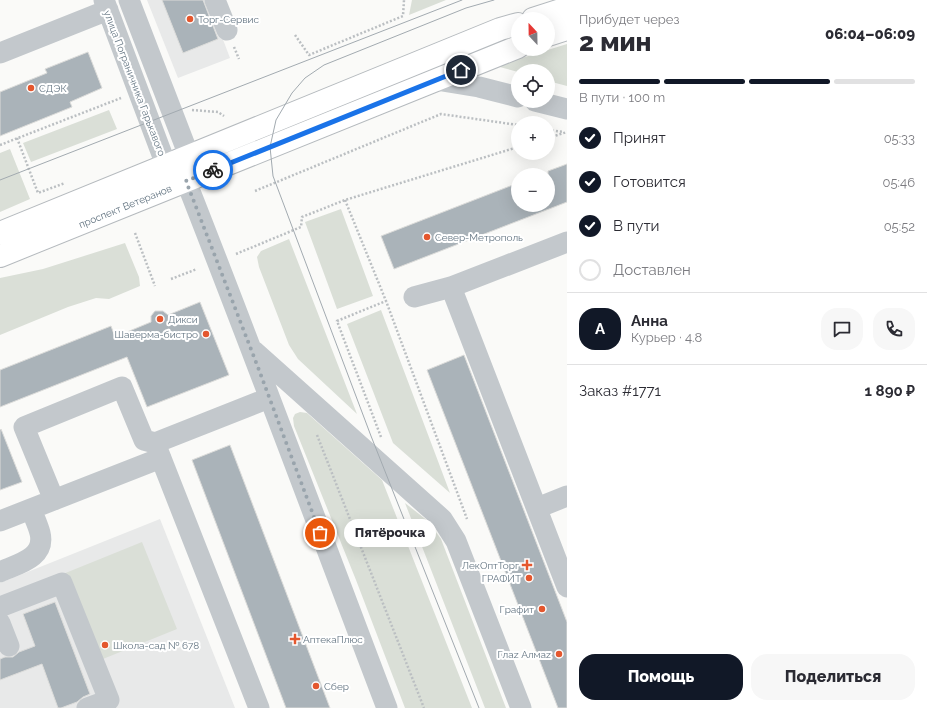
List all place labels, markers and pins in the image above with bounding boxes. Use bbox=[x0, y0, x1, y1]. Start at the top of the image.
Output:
marker: Торг-Сервис bbox=[185, 14, 195, 24]
place label: Торг-Сервис bbox=[198, 14, 260, 25]
pin bbox=[444, 53, 478, 87]
marker: СДЭК bbox=[26, 83, 36, 93]
place label: СДЭК bbox=[39, 83, 67, 94]
marker: Север-Метрополь bbox=[422, 232, 432, 242]
place label: Север-Метрополь bbox=[435, 232, 523, 243]
marker: Дикси bbox=[155, 314, 165, 324]
place label: Дикси bbox=[168, 314, 198, 325]
place label: Шаверма-бистро bbox=[115, 329, 198, 340]
marker: Шаверма-бистро bbox=[201, 329, 211, 339]
pin bbox=[303, 516, 337, 550]
callout: Пятёрочка bbox=[344, 519, 436, 547]
place label: ЛекОптТорг bbox=[462, 560, 519, 571]
marker: ЛекОптТорг bbox=[522, 560, 532, 570]
place label: ГРАФИТ bbox=[482, 573, 521, 584]
marker: ГРАФИТ bbox=[524, 573, 534, 583]
place label: Графит bbox=[500, 604, 534, 615]
marker: Графит bbox=[537, 604, 547, 614]
marker: АптекаПлюс bbox=[290, 634, 300, 644]
place label: АптекаПлюс bbox=[303, 634, 363, 645]
marker: Школа-сад № 678 bbox=[100, 640, 110, 650]
place label: Школа-сад № 678 bbox=[113, 640, 199, 651]
place label: Глаz Алмаz bbox=[497, 649, 551, 660]
marker: Глаz Алмаz bbox=[554, 649, 564, 659]
marker: Сбер bbox=[311, 681, 321, 691]
place label: Сбер bbox=[324, 681, 349, 692]

